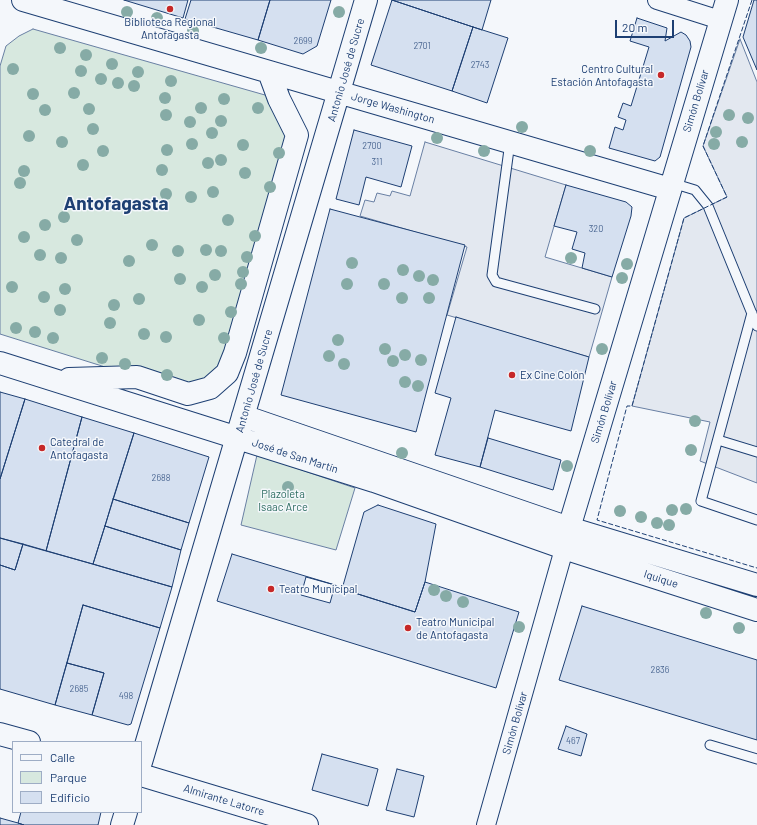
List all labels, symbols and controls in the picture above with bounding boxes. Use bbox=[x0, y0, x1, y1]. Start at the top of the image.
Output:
marker: Biblioteca Regional Antofagasta bbox=[165, 4, 175, 14]
scale bar bbox=[617, 12, 676, 38]
place label: Biblioteca Regional Antofagasta bbox=[124, 15, 216, 41]
street label: Antonio José de Sucre bbox=[325, 17, 367, 123]
text: 20 m bbox=[622, 20, 648, 34]
house number: 2699 bbox=[294, 36, 312, 46]
house number: 2701 bbox=[413, 41, 431, 51]
house number: 2743 bbox=[471, 60, 489, 70]
place label: Centro Cultural Estación Antofagasta bbox=[551, 62, 653, 88]
street label: Simón Bolívar bbox=[680, 68, 712, 134]
marker: Centro Cultural Estación Antofagasta bbox=[656, 70, 666, 80]
street label: Jorge Washington bbox=[350, 90, 436, 126]
house number: 2700 bbox=[362, 141, 382, 151]
house number: 311 bbox=[372, 157, 382, 167]
district label: Antofagasta bbox=[63, 193, 169, 215]
house number: 320 bbox=[589, 224, 603, 234]
street label: Antonio José de Sucre bbox=[233, 328, 275, 434]
place label: Ex Cine Colón bbox=[520, 368, 585, 382]
marker: Ex Cine Colón bbox=[507, 370, 517, 380]
street label: Simón Bolívar bbox=[588, 379, 620, 445]
place label: Catedral de Antofagasta bbox=[50, 435, 108, 461]
street label: José de San Martín bbox=[250, 436, 340, 476]
marker: Catedral de Antofagasta bbox=[37, 443, 47, 453]
house number: 2688 bbox=[152, 473, 170, 483]
park label: Plazoleta Isaac Arce bbox=[258, 487, 308, 513]
street label: Iquique bbox=[642, 567, 680, 591]
place label: Teatro Municipal bbox=[279, 582, 357, 596]
marker: Teatro Municipal bbox=[266, 584, 276, 594]
place label: Teatro Municipal de Antofagasta bbox=[416, 615, 494, 641]
marker: Teatro Municipal de Antofagasta bbox=[403, 623, 413, 633]
house number: 2836 bbox=[651, 665, 669, 675]
house number: 2685 bbox=[70, 684, 88, 694]
street label: Simón Bolívar bbox=[500, 690, 530, 756]
house number: 498 bbox=[119, 691, 133, 701]
house number: 467 bbox=[566, 736, 580, 746]
legend bbox=[12, 741, 142, 813]
text: Calle bbox=[50, 750, 75, 764]
text: Parque bbox=[50, 770, 87, 784]
street label: Almirante Latorre bbox=[182, 781, 266, 819]
text: Edificio bbox=[50, 790, 90, 804]

